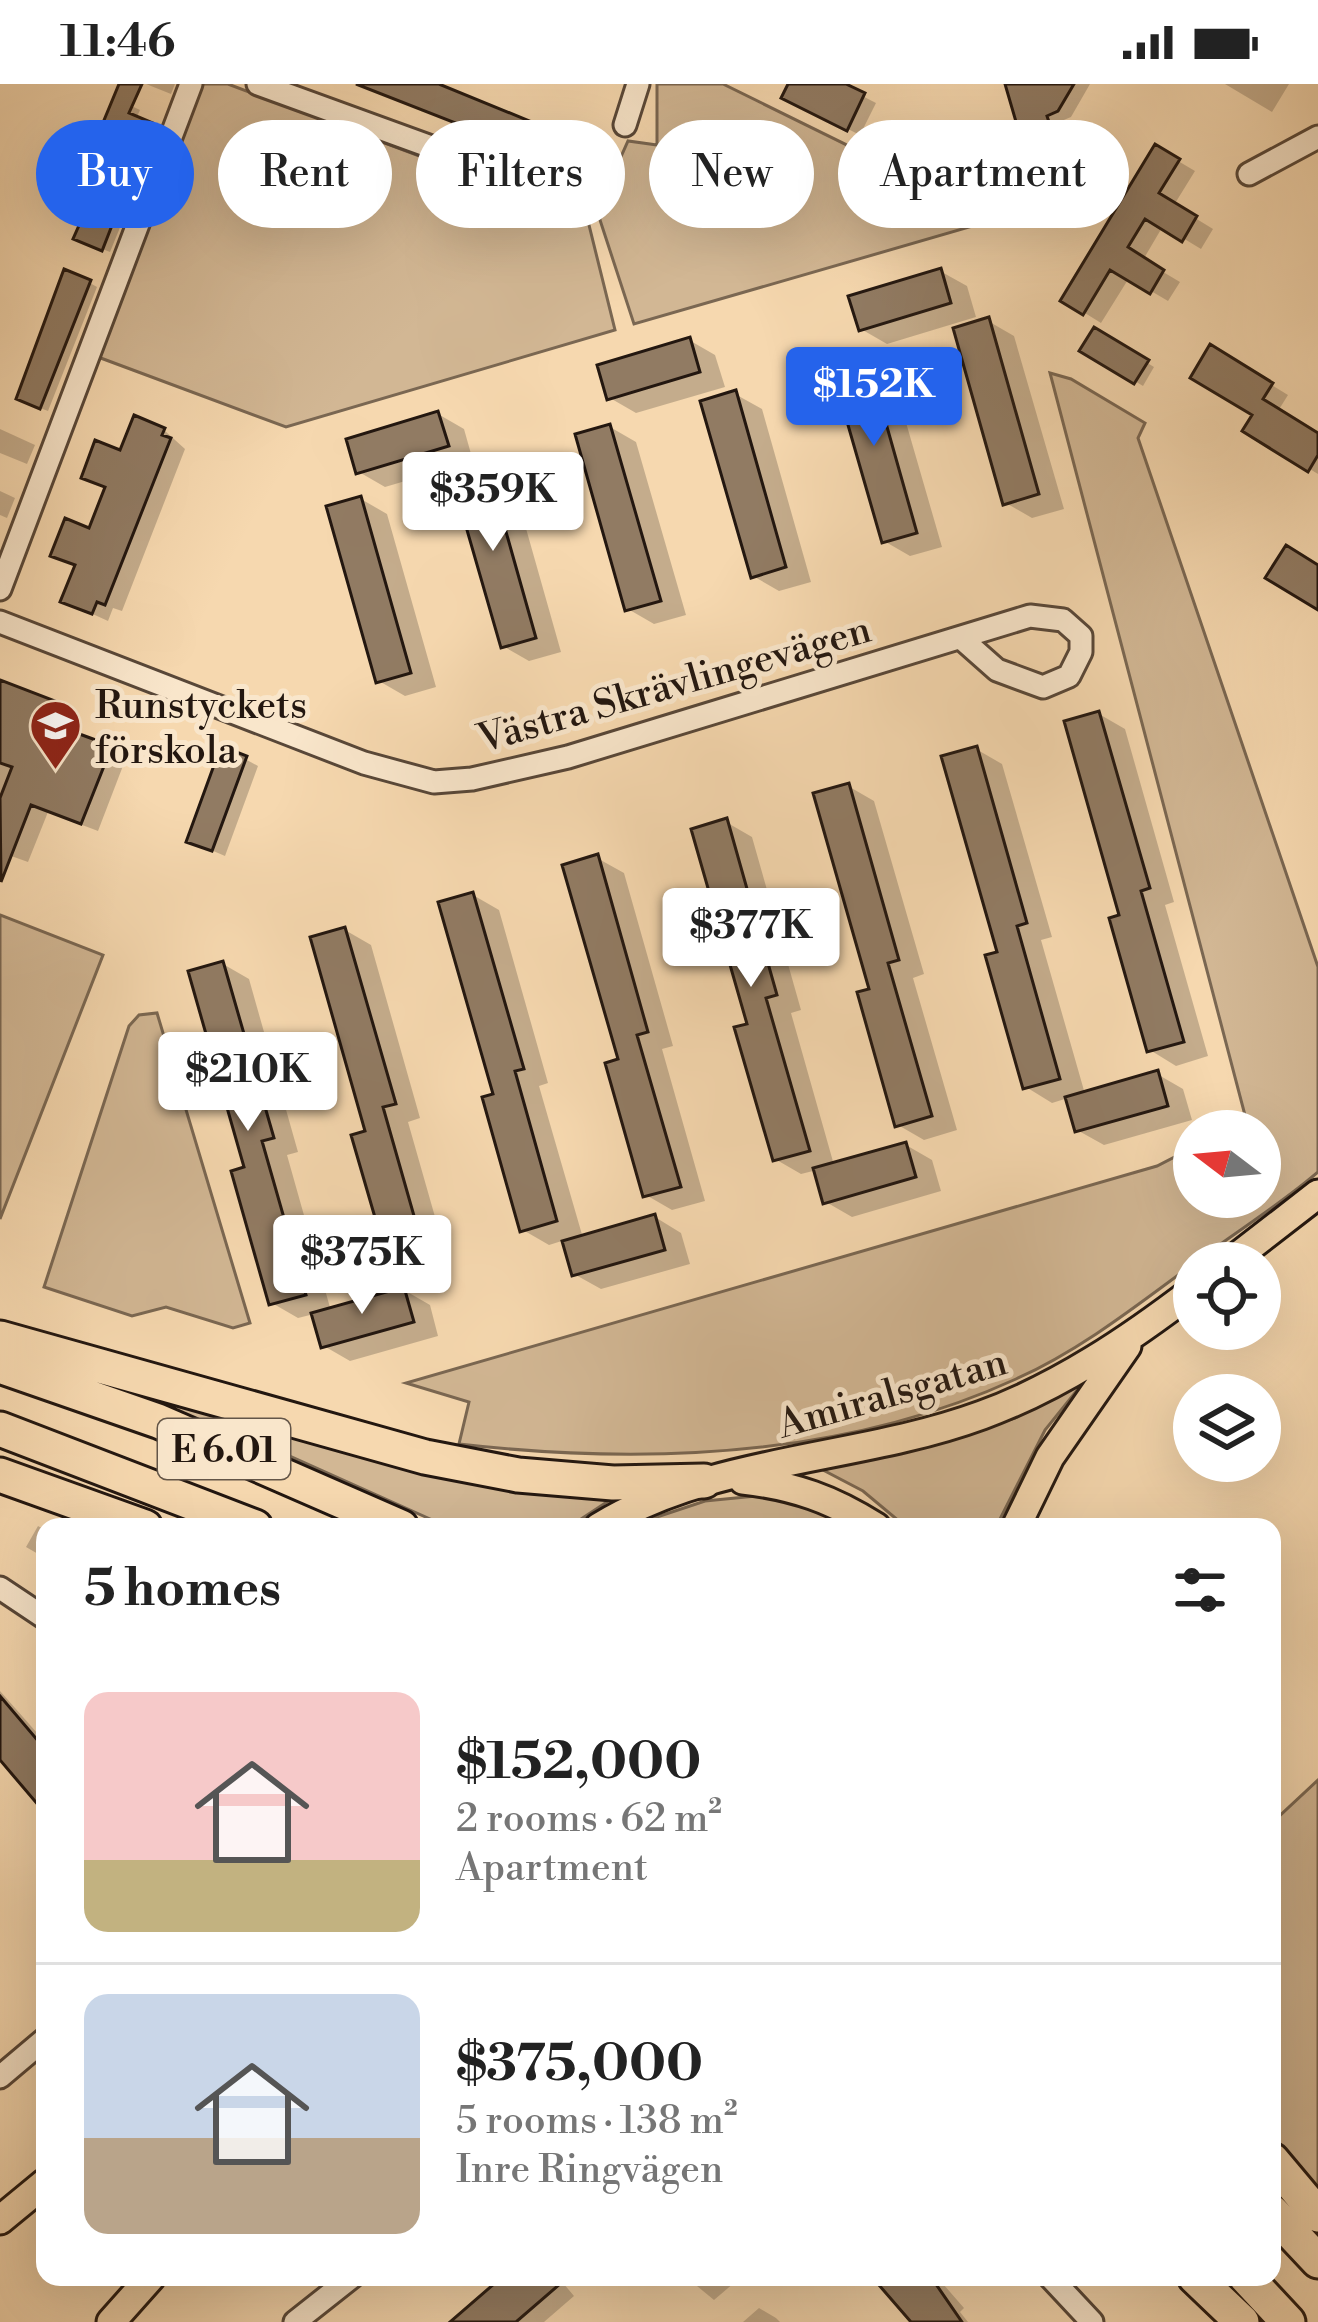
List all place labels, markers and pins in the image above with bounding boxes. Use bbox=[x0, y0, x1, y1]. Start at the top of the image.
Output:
pin: $152K bbox=[790, 347, 958, 449]
pin: $359K bbox=[409, 452, 577, 554]
place label: Runstyckets förskola bbox=[95, 682, 307, 776]
school or university icon: Runstyckets förskola bbox=[28, 698, 84, 772]
pin: $377K bbox=[667, 888, 835, 990]
pin: $210K bbox=[164, 1032, 332, 1134]
pin: $375K bbox=[278, 1215, 446, 1317]

